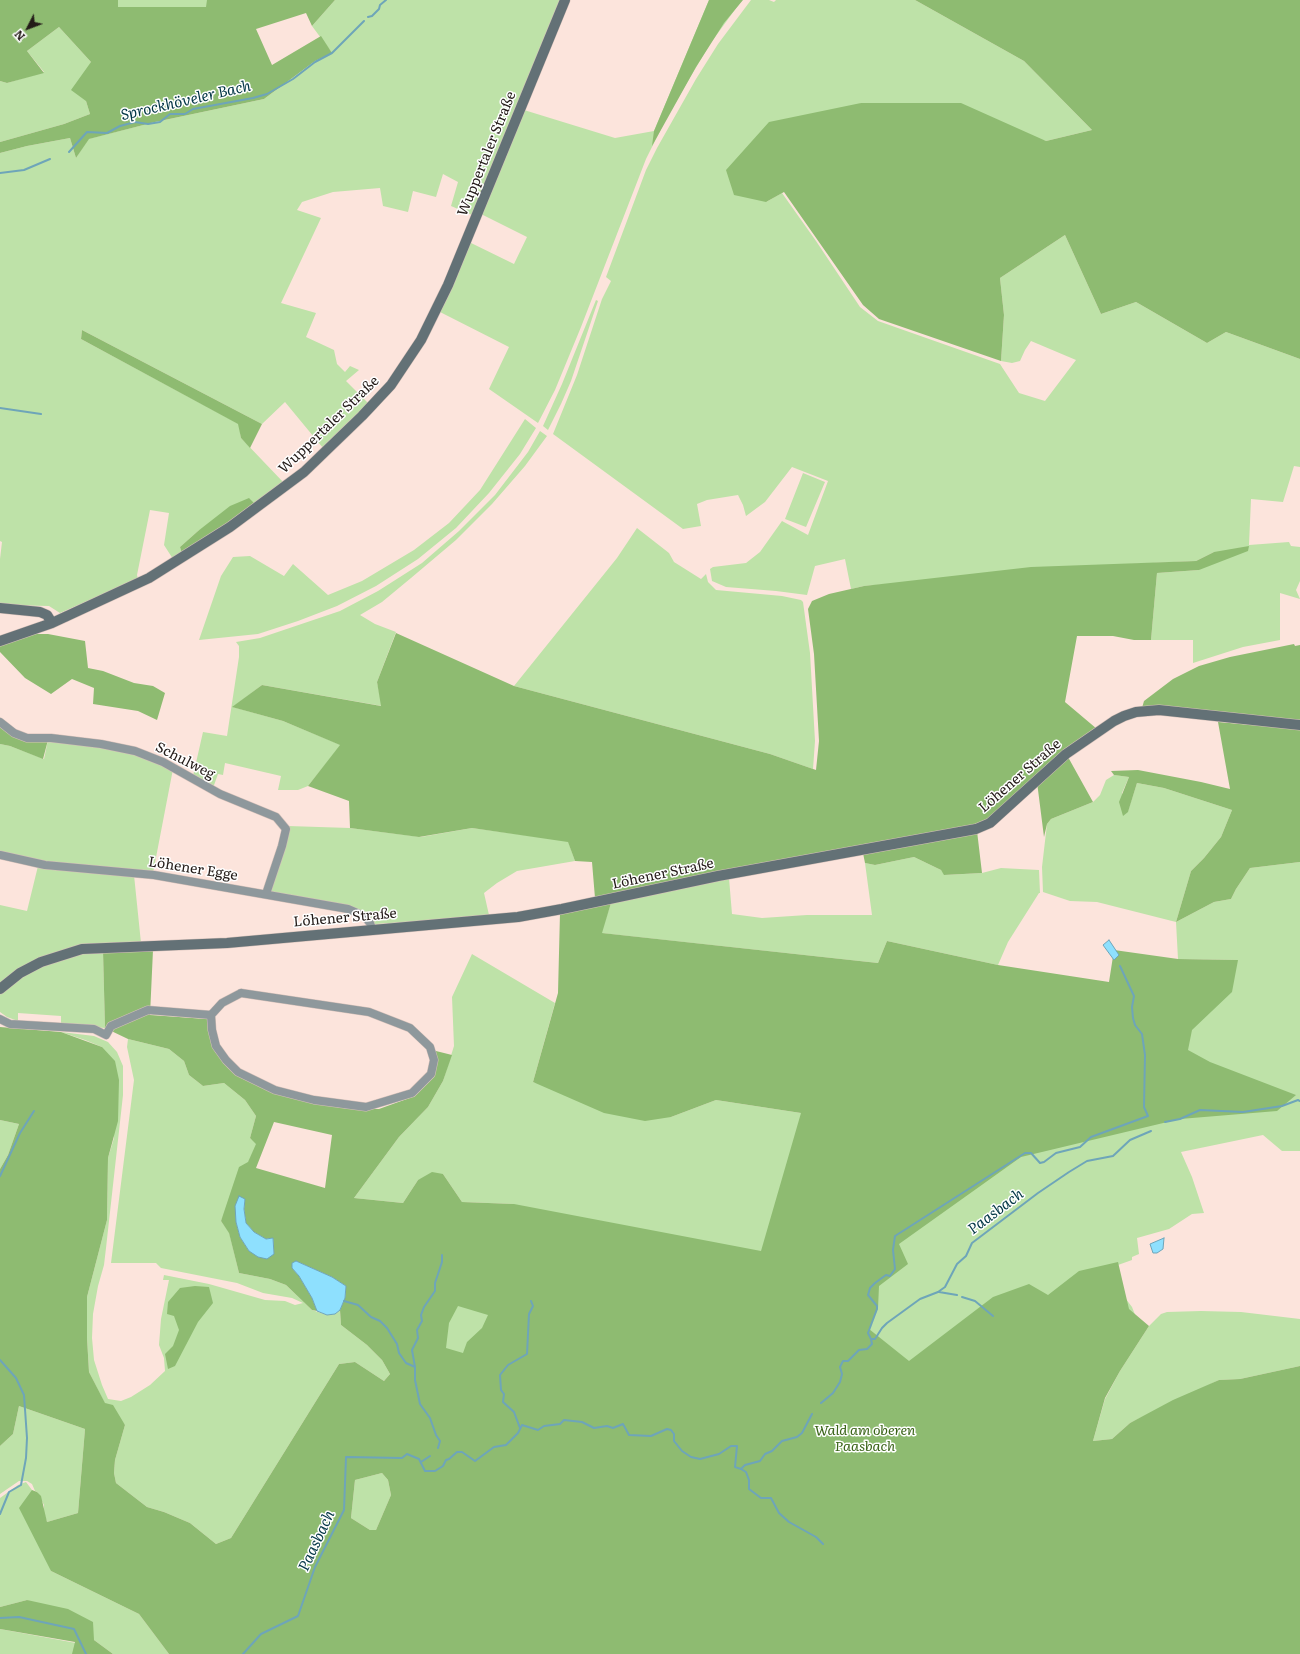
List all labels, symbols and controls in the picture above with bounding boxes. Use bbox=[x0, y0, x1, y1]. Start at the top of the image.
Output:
north arrow bbox=[8, 8, 48, 48]
text: N bbox=[10, 27, 28, 45]
water label: Sprockhöveler Bach bbox=[119, 77, 253, 125]
street label: Wuppertaler Straße bbox=[454, 89, 520, 219]
street label: Wuppertaler Straße bbox=[275, 373, 383, 477]
street label: Löhener Straße bbox=[975, 736, 1065, 816]
street label: Schulweg bbox=[152, 739, 218, 783]
street label: Löhener Egge bbox=[147, 854, 239, 884]
street label: Löhener Straße bbox=[611, 855, 715, 893]
street label: Löhener Straße bbox=[293, 905, 397, 931]
water label: Paasbach bbox=[965, 1185, 1027, 1239]
park label: Wald am oberen Paasbach bbox=[815, 1423, 915, 1456]
water label: Paasbach bbox=[295, 1508, 339, 1574]

